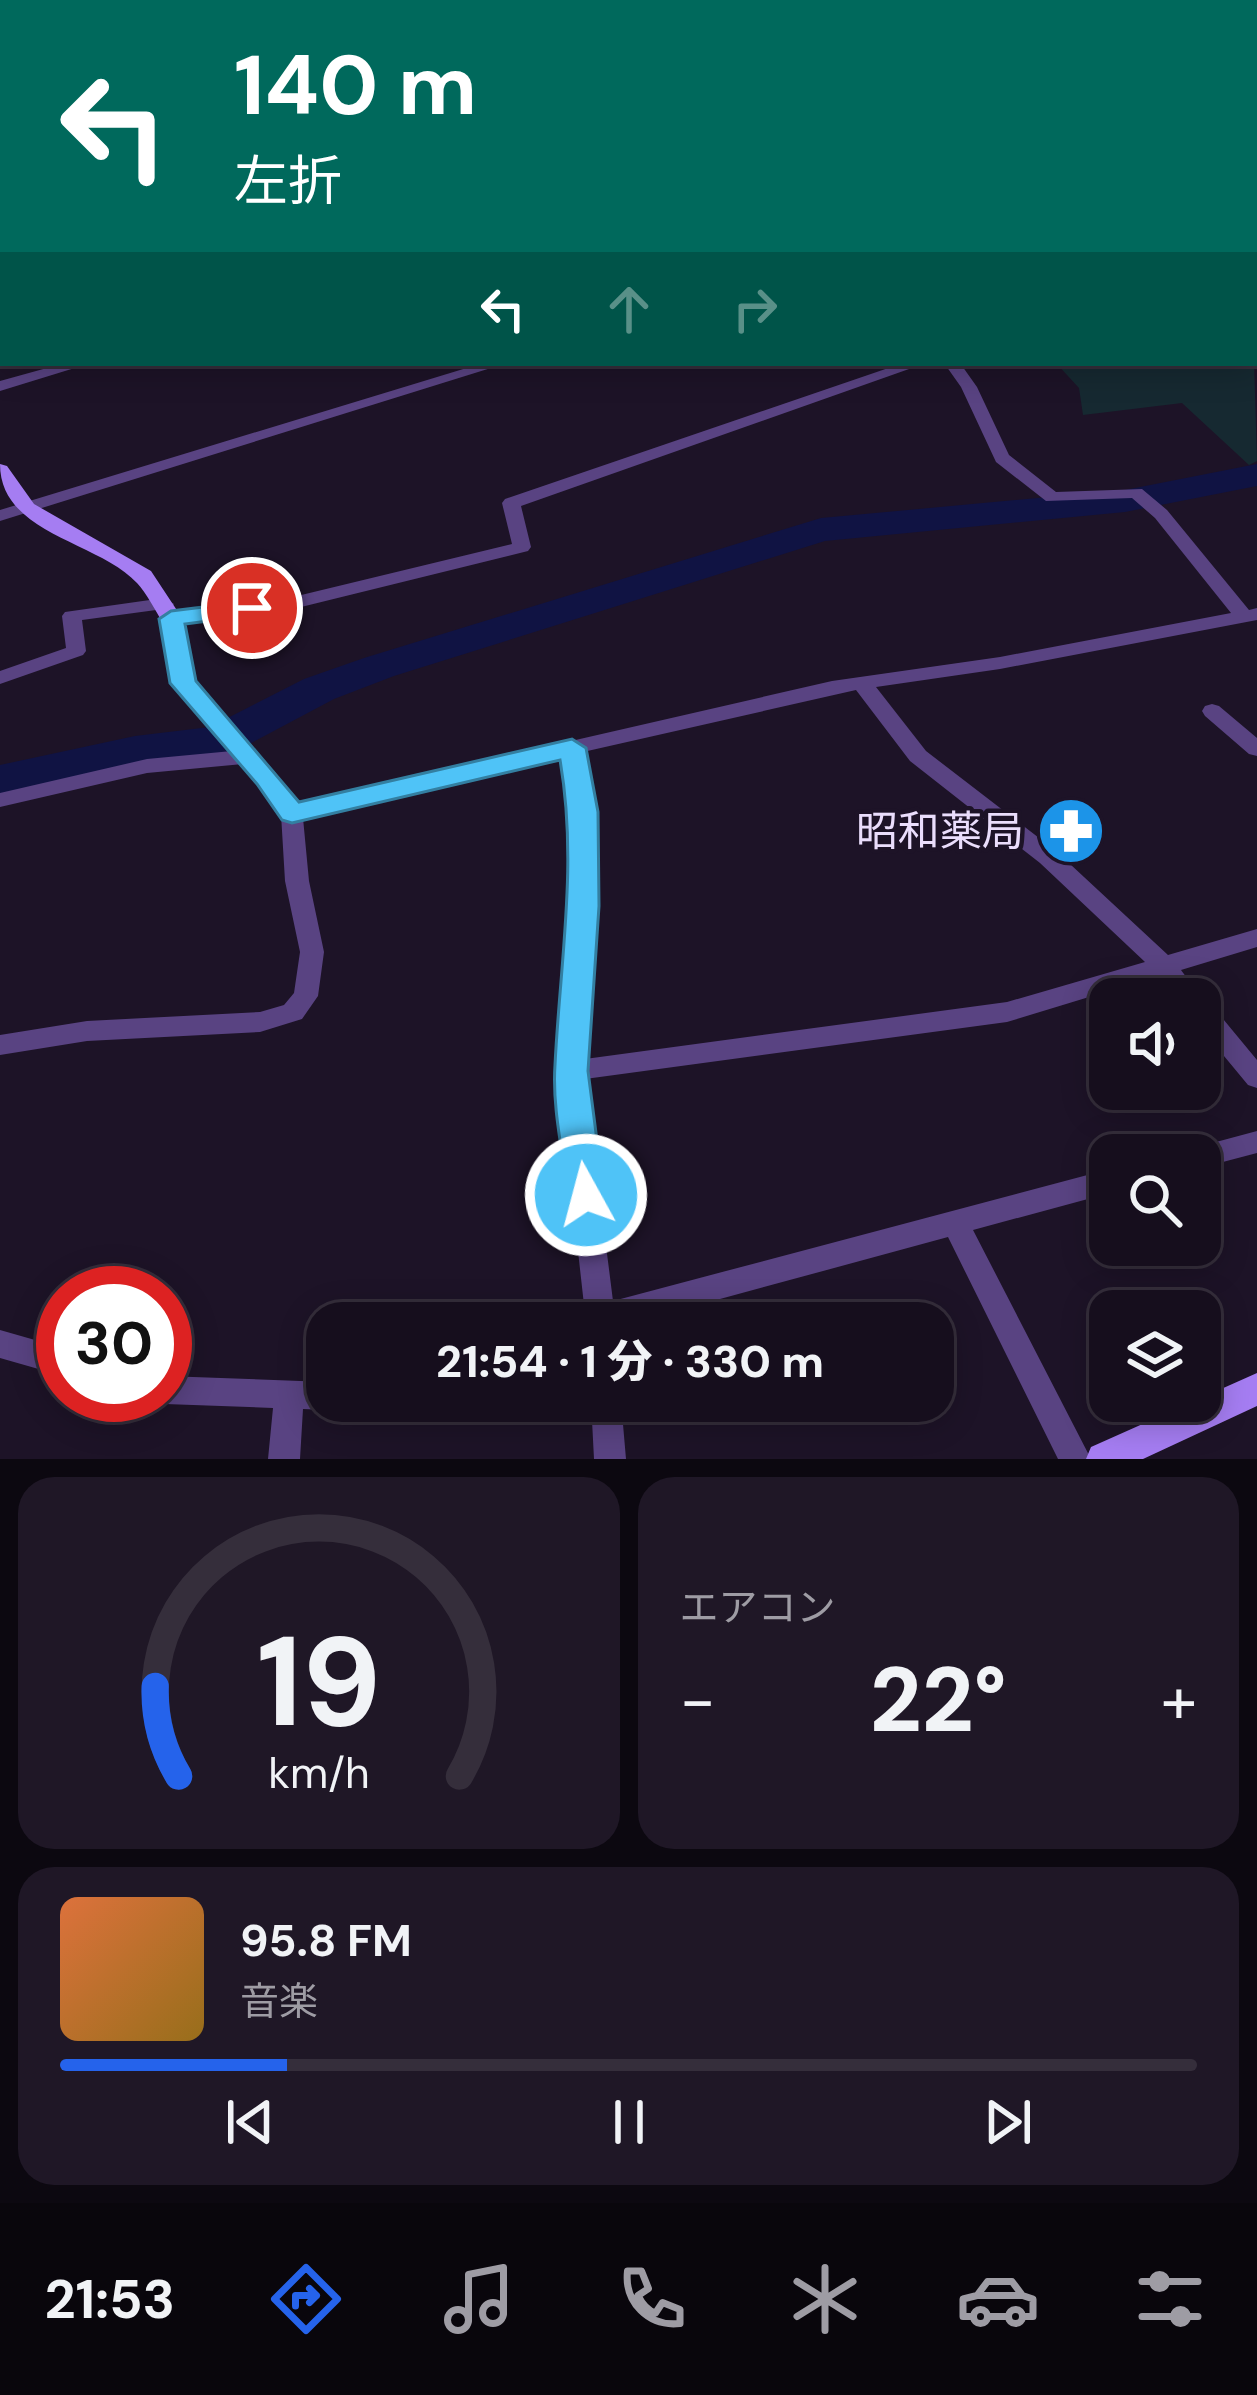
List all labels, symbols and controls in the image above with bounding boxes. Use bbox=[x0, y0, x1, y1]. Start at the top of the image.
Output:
text: 140 m bbox=[234, 31, 477, 140]
icon: left bbox=[36, 48, 192, 204]
text: 左折 bbox=[234, 146, 342, 217]
icon: left bbox=[470, 276, 536, 342]
icon: ahead bbox=[596, 276, 662, 342]
icon: right bbox=[722, 276, 788, 342]
pin bbox=[201, 557, 303, 659]
icon: arrive bbox=[219, 575, 285, 641]
pharmacy icon: 昭和薬局 bbox=[1036, 796, 1106, 866]
place label: 昭和薬局 bbox=[856, 804, 1024, 859]
map controls bbox=[1089, 978, 1221, 1422]
button: sound bbox=[1089, 978, 1221, 1110]
position arrow bbox=[523, 1132, 649, 1258]
button: search bbox=[1089, 1134, 1221, 1266]
speed limit sign: 30 bbox=[36, 1266, 192, 1422]
button: layers bbox=[1089, 1290, 1221, 1422]
text: 21:54 · 1 分 · 330 m bbox=[436, 1332, 824, 1391]
text: エアコン bbox=[680, 1582, 836, 1633]
text: 19 bbox=[256, 1601, 381, 1764]
text: 22° bbox=[870, 1642, 1007, 1759]
text: − bbox=[680, 1658, 716, 1743]
text: + bbox=[1161, 1658, 1197, 1743]
text: km/h bbox=[268, 1745, 369, 1801]
text: 95.8 FM bbox=[240, 1911, 412, 1970]
text: 音楽 bbox=[240, 1976, 318, 2027]
icon: previous bbox=[217, 2089, 283, 2155]
icon: pause bbox=[596, 2089, 662, 2155]
icon: next bbox=[975, 2089, 1041, 2155]
icon: directions bbox=[264, 2257, 348, 2341]
icon: music bbox=[437, 2257, 521, 2341]
icon: phone bbox=[610, 2257, 694, 2341]
icon: climate bbox=[783, 2257, 867, 2341]
icon: car bbox=[956, 2257, 1040, 2341]
icon: filters bbox=[1128, 2257, 1212, 2341]
text: 21:53 bbox=[44, 2264, 175, 2335]

